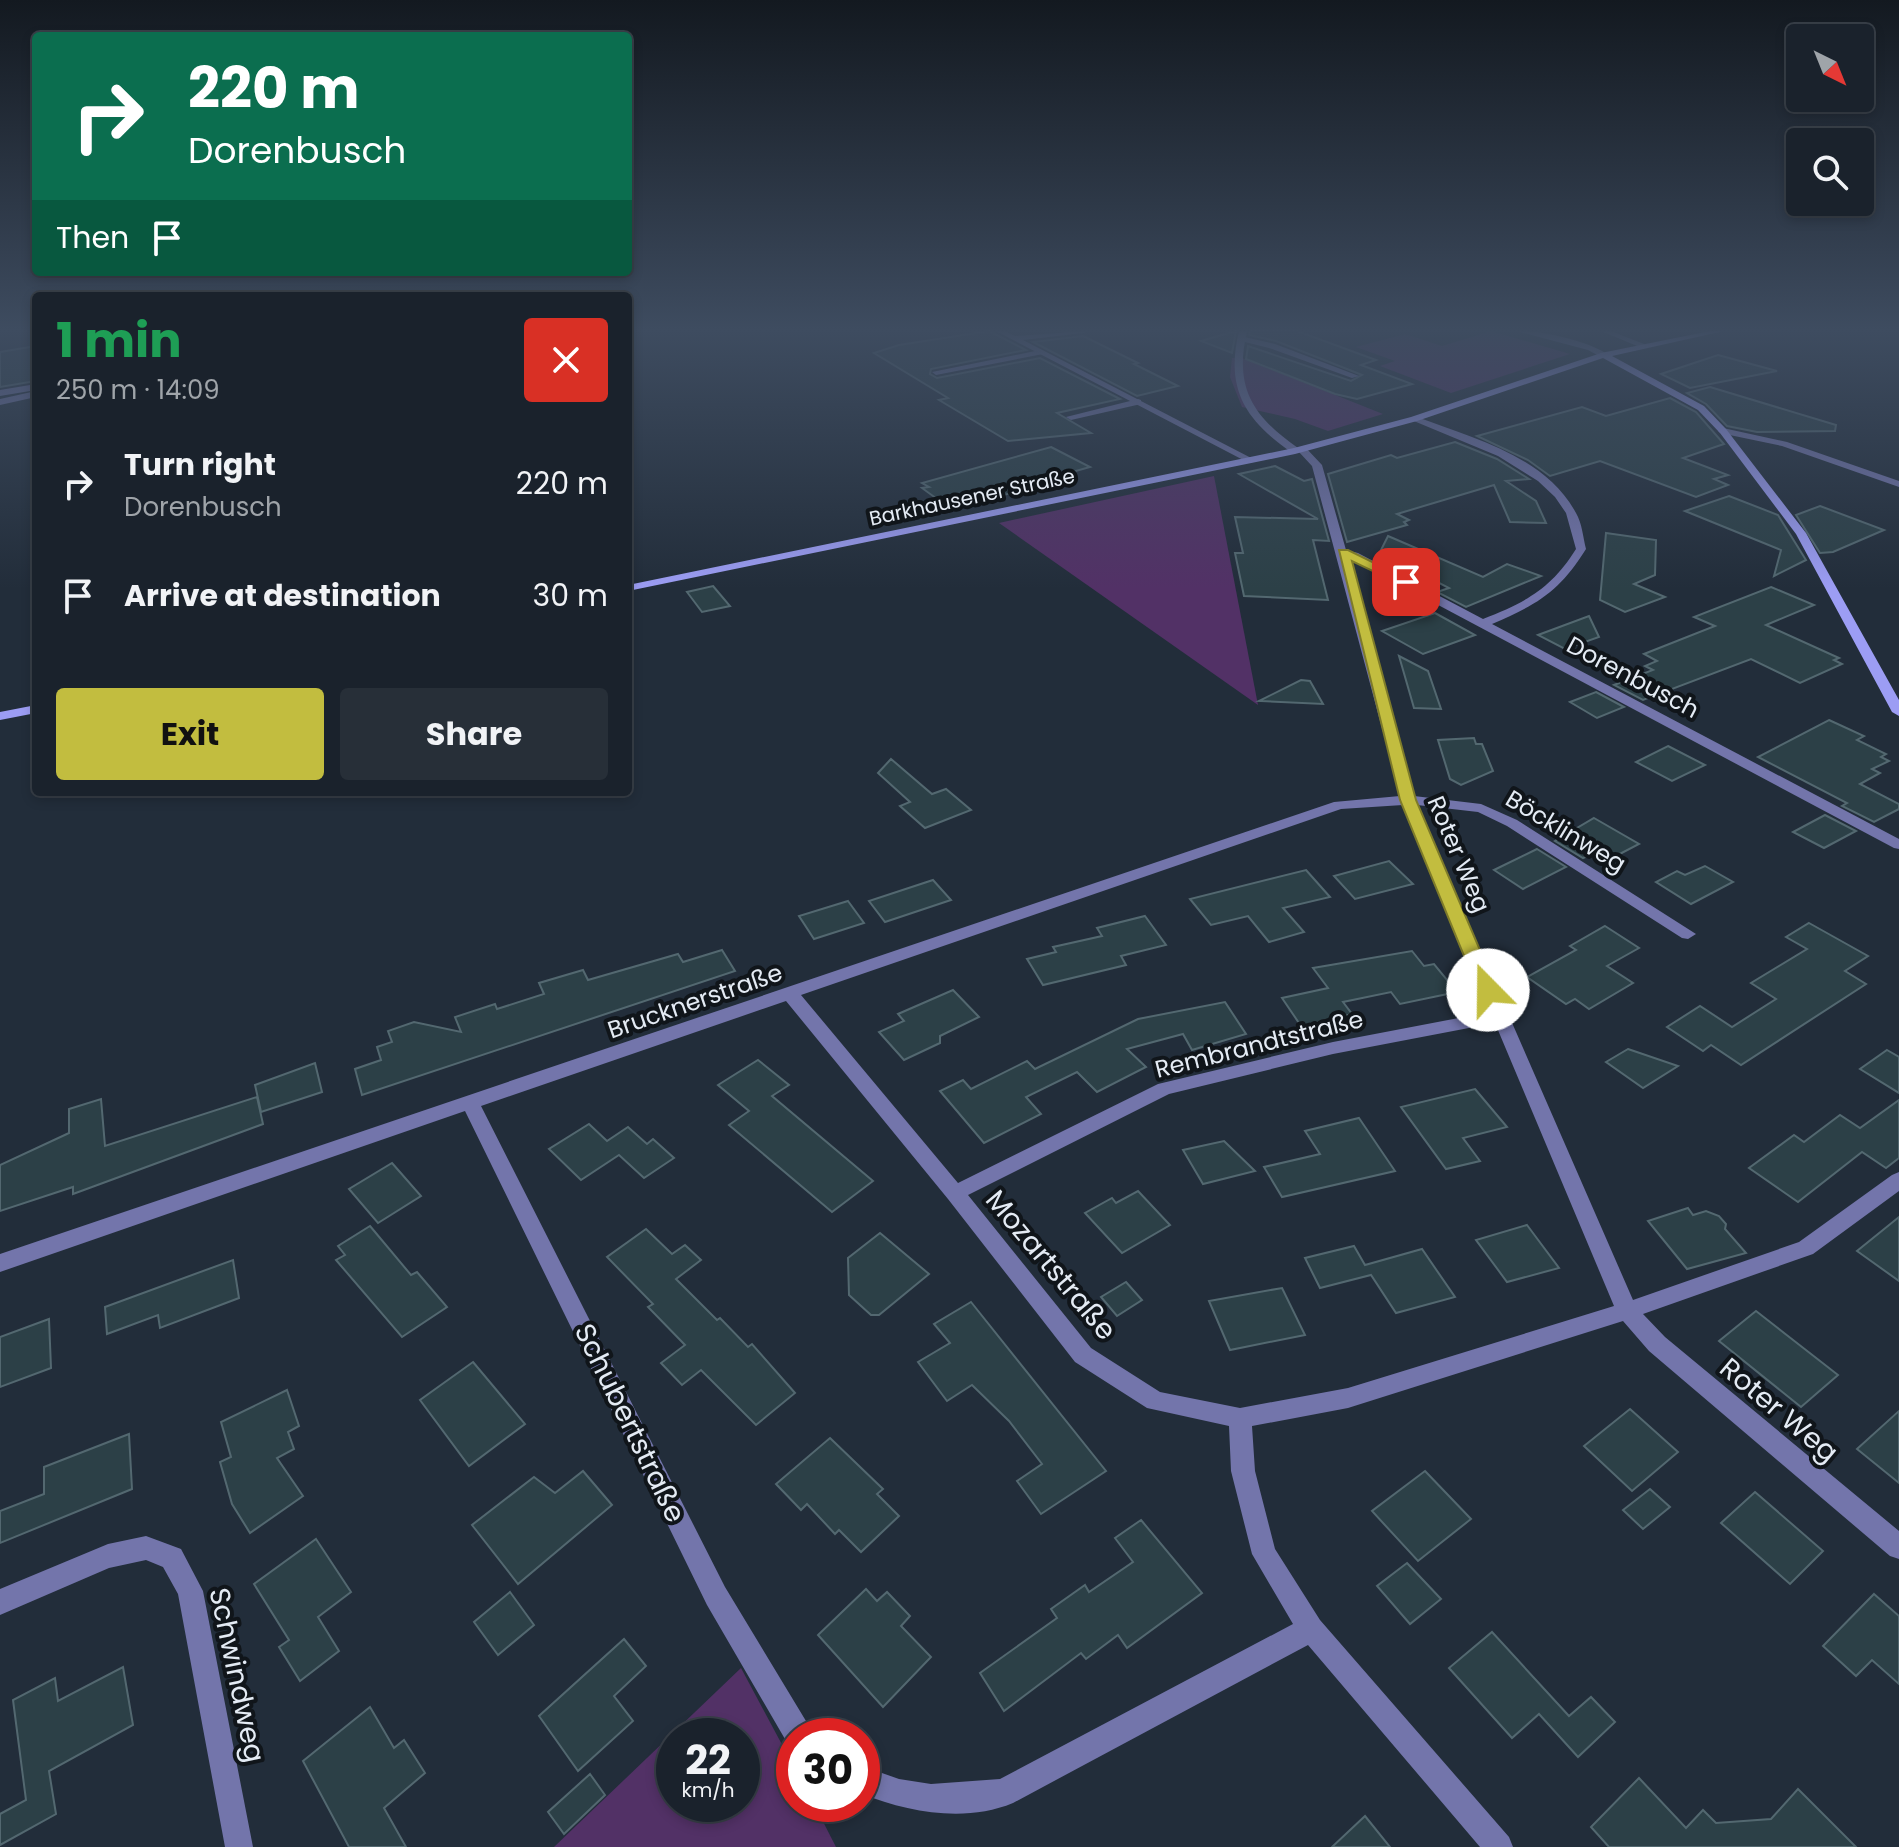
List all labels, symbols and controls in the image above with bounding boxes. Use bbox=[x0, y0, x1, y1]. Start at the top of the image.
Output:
north arrow bbox=[1786, 24, 1874, 112]
map controls bbox=[1786, 24, 1874, 216]
text: 220 m bbox=[188, 49, 360, 128]
icon: right bbox=[56, 64, 160, 168]
text: Dorenbusch bbox=[188, 125, 406, 176]
button: search bbox=[1786, 128, 1874, 216]
text: Then bbox=[56, 216, 129, 259]
icon: arrive bbox=[145, 216, 189, 260]
text: 1 min bbox=[56, 307, 182, 374]
button: close bbox=[524, 318, 608, 402]
text: 250 m · 14:09 bbox=[56, 372, 220, 408]
text: Turn right bbox=[124, 443, 276, 486]
icon: right bbox=[56, 462, 100, 506]
text: 220 m bbox=[516, 462, 608, 505]
street label: Barkhausener Straße bbox=[867, 462, 1077, 532]
text: Dorenbusch bbox=[124, 489, 282, 525]
pin bbox=[1372, 548, 1440, 616]
icon: arrive bbox=[1384, 560, 1428, 604]
icon: arrive bbox=[56, 574, 100, 618]
text: Arrive at destination bbox=[124, 574, 441, 617]
text: 30 m bbox=[533, 574, 608, 617]
street label: Dorenbusch bbox=[1561, 628, 1705, 726]
button: Exit bbox=[56, 688, 324, 780]
button: Share bbox=[340, 688, 608, 780]
street label: Böcklinweg bbox=[1500, 782, 1632, 880]
street label: Roter Weg bbox=[1420, 791, 1498, 917]
position arrow bbox=[1446, 948, 1530, 1032]
street label: Brucknerstraße bbox=[603, 956, 787, 1046]
street label: Rembrandtstraße bbox=[1151, 1002, 1367, 1086]
street label: Mozartstraße bbox=[977, 1182, 1125, 1348]
street label: Schubertstraße bbox=[565, 1317, 695, 1529]
street label: Roter Weg bbox=[1711, 1349, 1847, 1471]
street label: Schwindweg bbox=[199, 1584, 275, 1766]
speed limit sign: 30 bbox=[776, 1718, 880, 1822]
text: 22 bbox=[685, 1732, 731, 1788]
text: km/h bbox=[681, 1776, 735, 1804]

